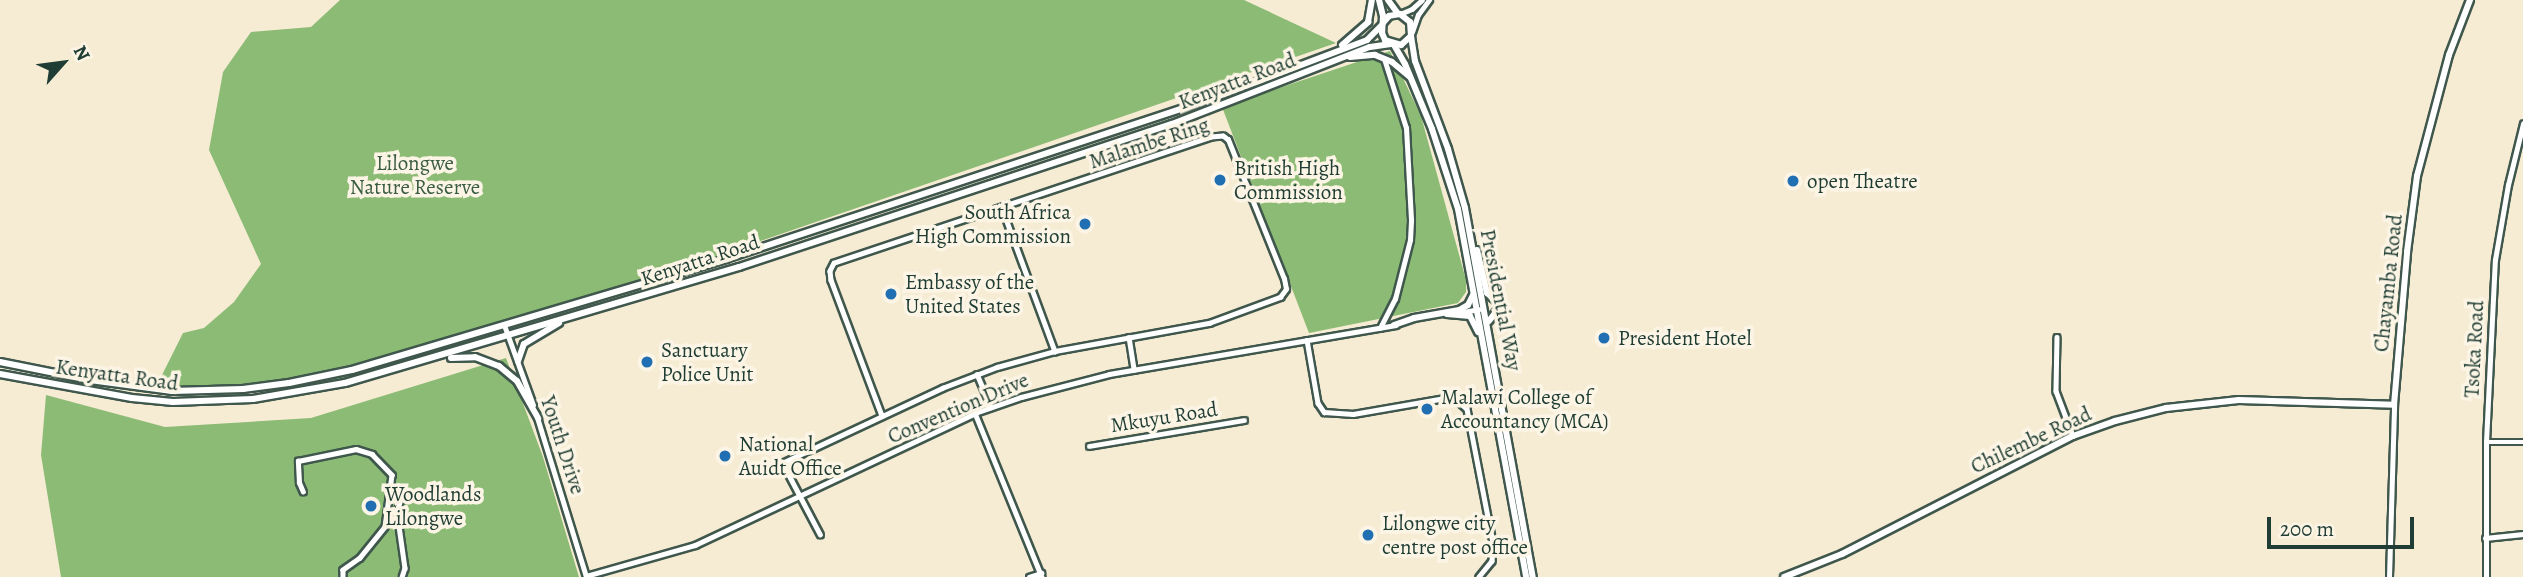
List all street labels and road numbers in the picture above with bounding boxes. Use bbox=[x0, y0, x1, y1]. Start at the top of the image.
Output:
street label: Kenyatta Road bbox=[1175, 47, 1299, 115]
street label: Malambe Ring bbox=[1086, 112, 1212, 174]
street label: Chayamba Road bbox=[2368, 213, 2408, 353]
street label: Presidential Way bbox=[1475, 227, 1527, 373]
street label: Kenyatta Road bbox=[637, 229, 763, 291]
street label: Tsoka Road bbox=[2459, 300, 2489, 398]
street label: Kenyatta Road bbox=[54, 354, 180, 396]
street label: Convention Drive bbox=[884, 367, 1032, 449]
street label: Youth Drive bbox=[535, 393, 591, 497]
street label: Mkuyu Road bbox=[1109, 396, 1219, 438]
street label: Chilembe Road bbox=[1967, 401, 2095, 479]

